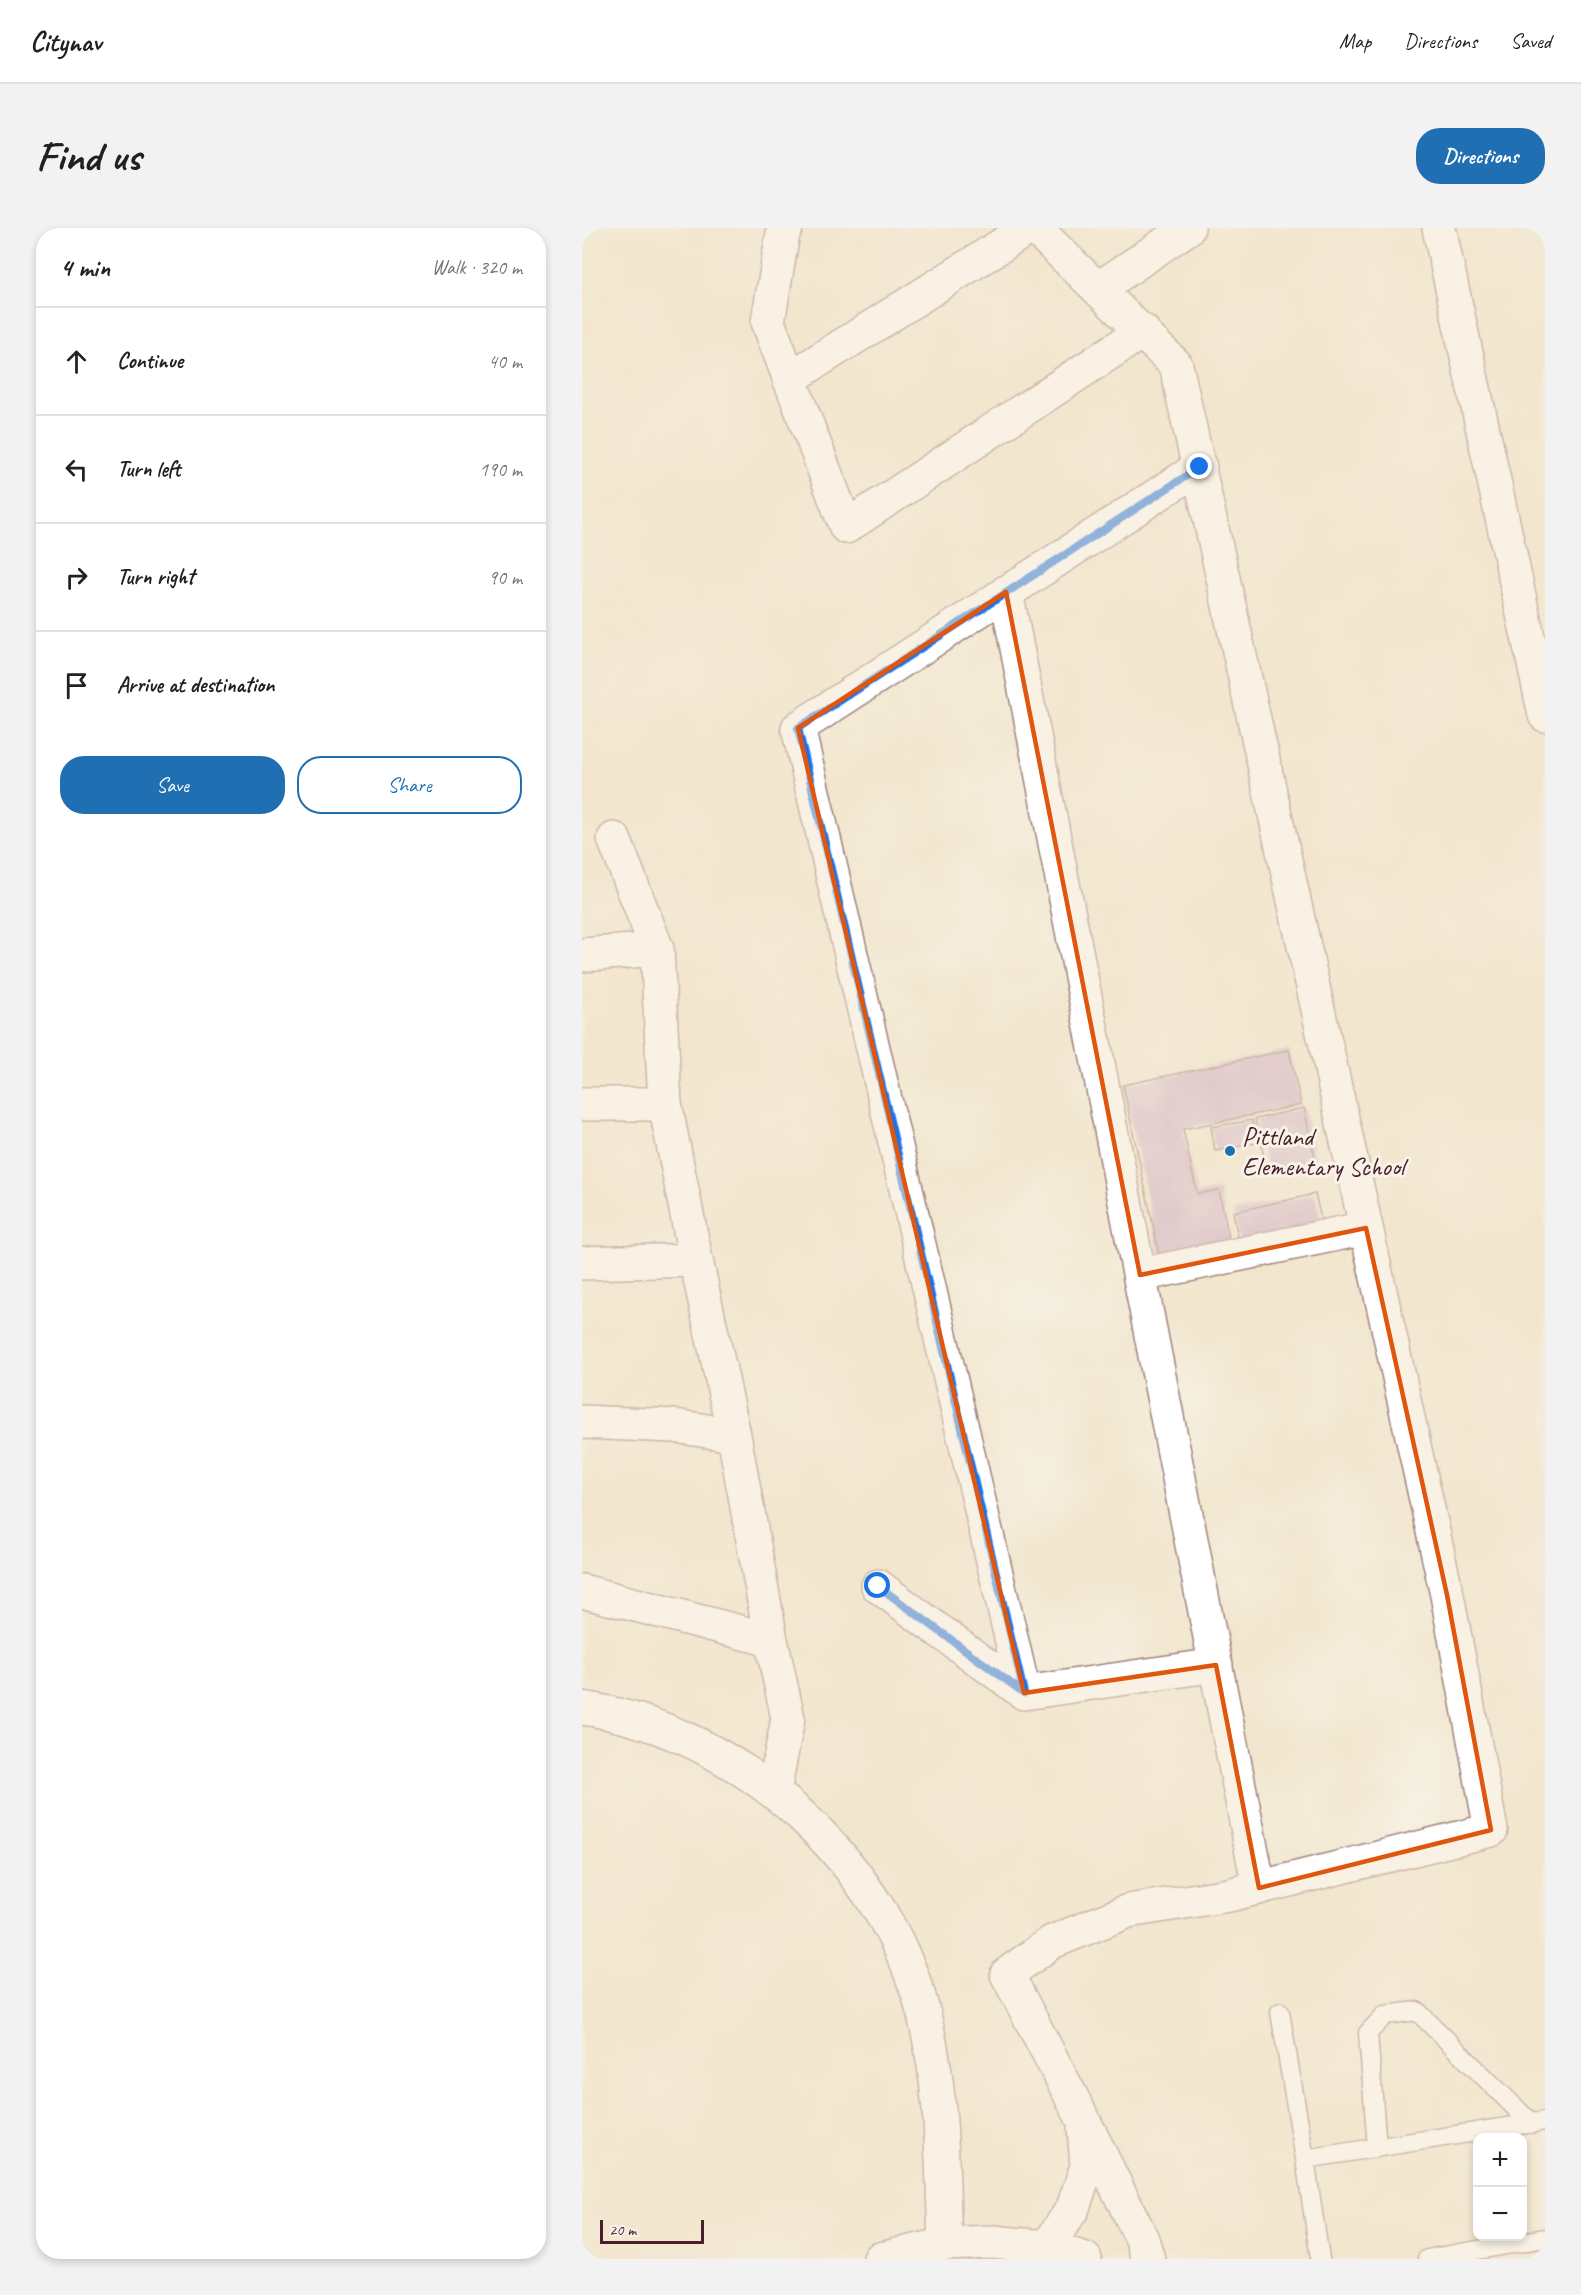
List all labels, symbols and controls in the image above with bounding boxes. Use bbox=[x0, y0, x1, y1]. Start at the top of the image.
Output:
text: Citynav bbox=[30, 24, 101, 59]
text: Map bbox=[1339, 28, 1371, 54]
text: Directions bbox=[1404, 28, 1477, 54]
text: Saved bbox=[1510, 28, 1551, 54]
button: Directions bbox=[1416, 128, 1545, 184]
text: Find us bbox=[36, 130, 141, 183]
text: 4 min bbox=[60, 251, 110, 284]
text: Walk · 320 m bbox=[432, 255, 522, 280]
icon: ahead bbox=[60, 345, 93, 378]
text: Continue bbox=[117, 347, 183, 375]
text: 40 m bbox=[488, 349, 522, 374]
icon: left bbox=[60, 453, 93, 486]
route end bbox=[1186, 453, 1212, 479]
text: Turn left bbox=[117, 455, 181, 483]
text: 190 m bbox=[479, 457, 522, 482]
icon: right bbox=[60, 561, 93, 594]
text: Turn right bbox=[117, 563, 194, 591]
text: 90 m bbox=[488, 565, 522, 590]
icon: arrive bbox=[60, 669, 93, 702]
text: Arrive at destination bbox=[117, 671, 274, 699]
button: Save bbox=[60, 756, 285, 814]
button: Share bbox=[297, 756, 522, 814]
place label: Pittland Elementary School bbox=[1242, 1120, 1409, 1183]
marker: Pittland Elementary School bbox=[1223, 1144, 1237, 1158]
route start bbox=[864, 1572, 890, 1598]
map controls bbox=[1473, 2133, 1527, 2241]
button: + bbox=[1473, 2133, 1527, 2187]
button: − bbox=[1473, 2187, 1527, 2241]
scale bar bbox=[600, 2217, 704, 2244]
text: 20 m bbox=[609, 2220, 636, 2240]

